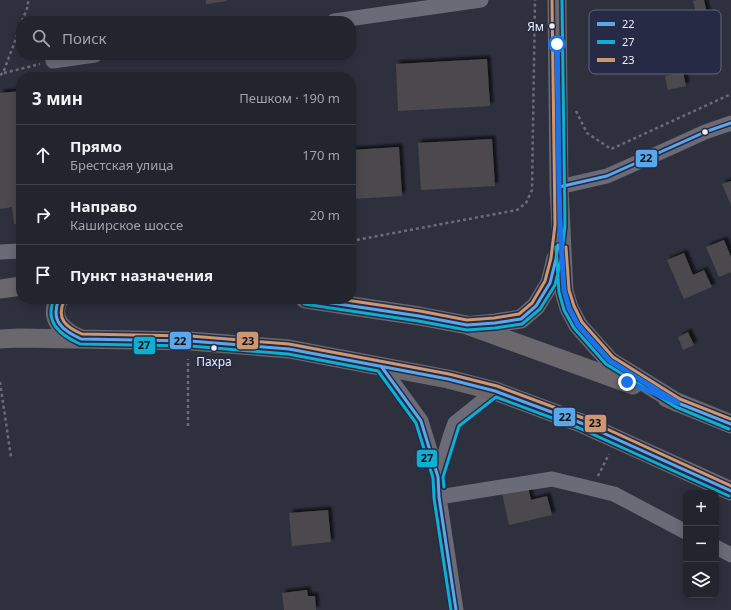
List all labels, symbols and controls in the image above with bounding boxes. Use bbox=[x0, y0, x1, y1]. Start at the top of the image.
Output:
legend bbox=[589, 10, 721, 74]
search box bbox=[16, 16, 356, 60]
text: 22 bbox=[622, 16, 635, 31]
place label: Ям bbox=[527, 18, 544, 35]
marker: Ям bbox=[547, 21, 557, 31]
icon: search bbox=[30, 27, 52, 49]
text: Поиск bbox=[62, 28, 107, 48]
text: 27 bbox=[622, 34, 635, 49]
route start bbox=[548, 35, 566, 53]
text: 23 bbox=[622, 52, 635, 67]
text: 3 мин bbox=[32, 87, 83, 110]
text: Пешком · 190 m bbox=[239, 89, 340, 107]
unlabelled marker bbox=[700, 127, 710, 137]
text: Прямо bbox=[70, 136, 122, 156]
icon: ahead bbox=[32, 144, 54, 166]
text: 170 m bbox=[302, 146, 340, 164]
line badge: 22 bbox=[635, 149, 658, 168]
text: 22 bbox=[640, 150, 652, 165]
text: Брестская улица bbox=[70, 156, 173, 174]
text: Направо bbox=[70, 196, 137, 216]
icon: right bbox=[32, 204, 54, 226]
text: 20 m bbox=[310, 206, 340, 224]
text: Каширское шоссе bbox=[70, 216, 183, 234]
icon: arrive bbox=[32, 264, 54, 286]
text: Пункт назначения bbox=[70, 265, 213, 285]
line badge: 22 bbox=[169, 331, 192, 350]
line badge: 23 bbox=[236, 331, 259, 350]
text: 22 bbox=[174, 333, 186, 348]
text: 23 bbox=[242, 333, 254, 348]
line badge: 27 bbox=[133, 336, 156, 355]
text: 27 bbox=[138, 337, 150, 352]
marker: Пахра bbox=[209, 343, 219, 353]
place label: Пахра bbox=[196, 353, 232, 370]
route end bbox=[618, 373, 636, 391]
line badge: 22 bbox=[553, 407, 576, 427]
text: 22 bbox=[559, 409, 571, 424]
line badge: 23 bbox=[584, 414, 607, 433]
text: 23 bbox=[589, 415, 601, 430]
line badge: 27 bbox=[416, 449, 438, 468]
text: 27 bbox=[421, 450, 433, 465]
map controls bbox=[683, 490, 719, 598]
button: + bbox=[683, 490, 719, 526]
button: − bbox=[683, 526, 719, 562]
button: layers bbox=[683, 562, 719, 598]

